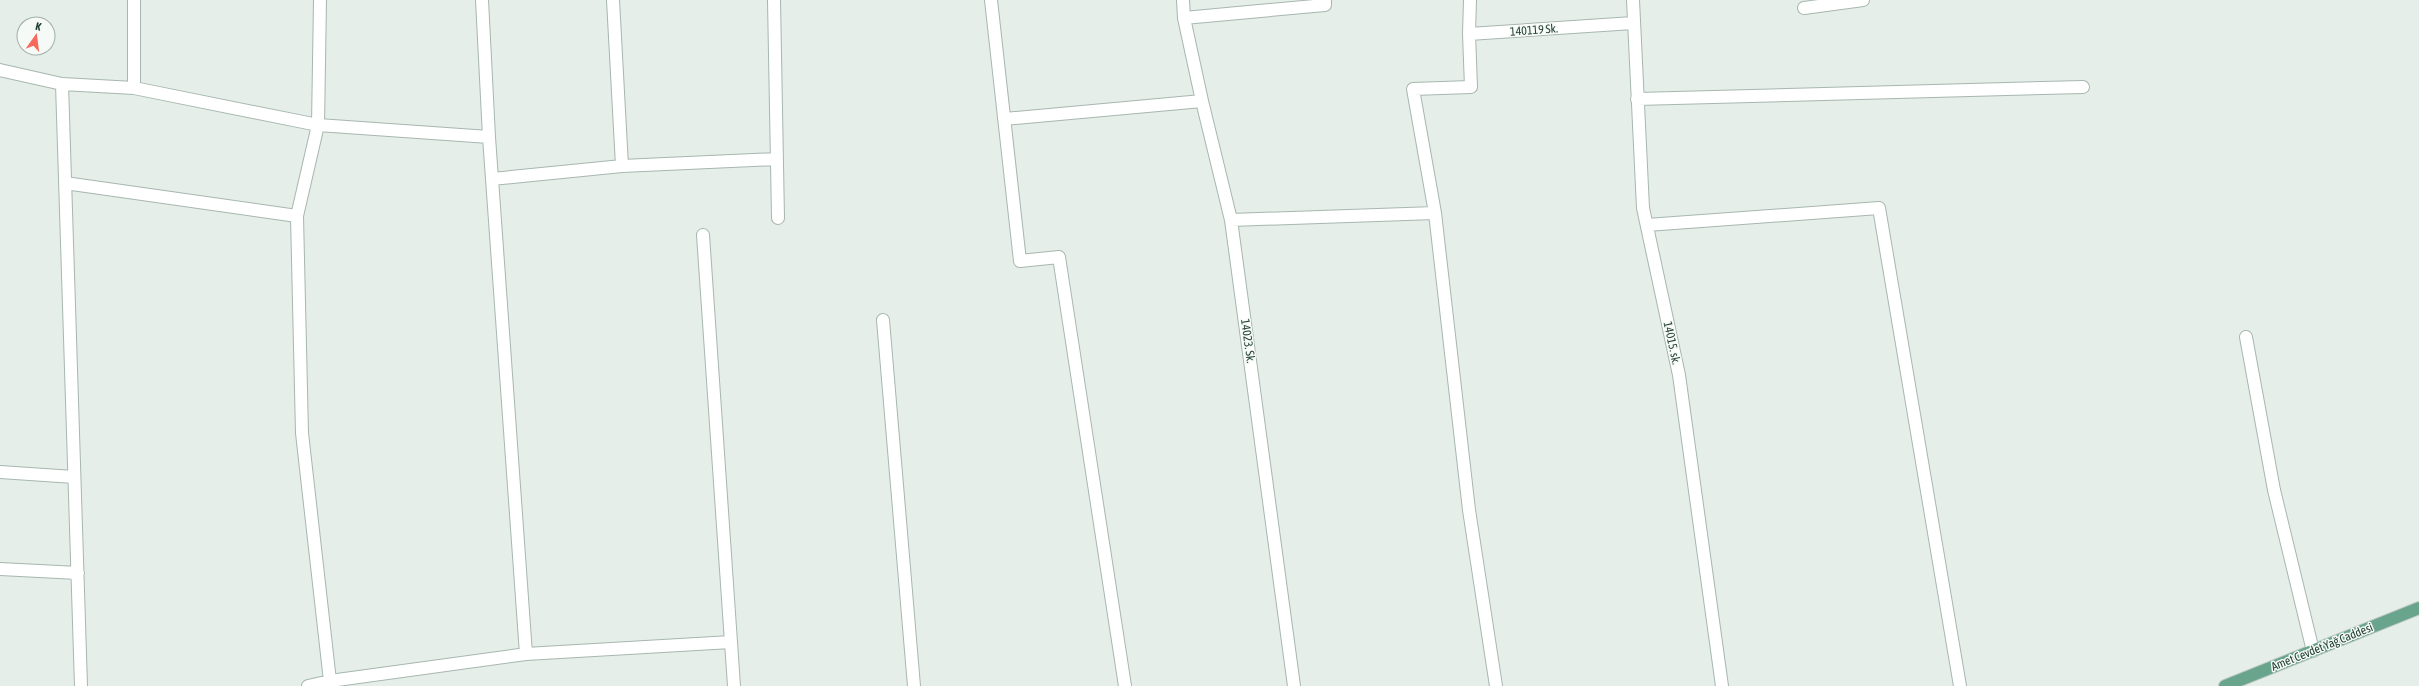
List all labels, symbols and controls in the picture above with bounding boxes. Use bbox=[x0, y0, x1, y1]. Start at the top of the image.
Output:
north arrow bbox=[16, 16, 56, 56]
text: K bbox=[34, 20, 43, 33]
street label: 140119 Sk. bbox=[1510, 21, 1558, 39]
street label: 14023. Sk. bbox=[1238, 318, 1258, 364]
street label: 14015. sk. bbox=[1661, 320, 1683, 366]
street label: Amet Cevdet Yağ Caddesi bbox=[2269, 620, 2375, 674]

